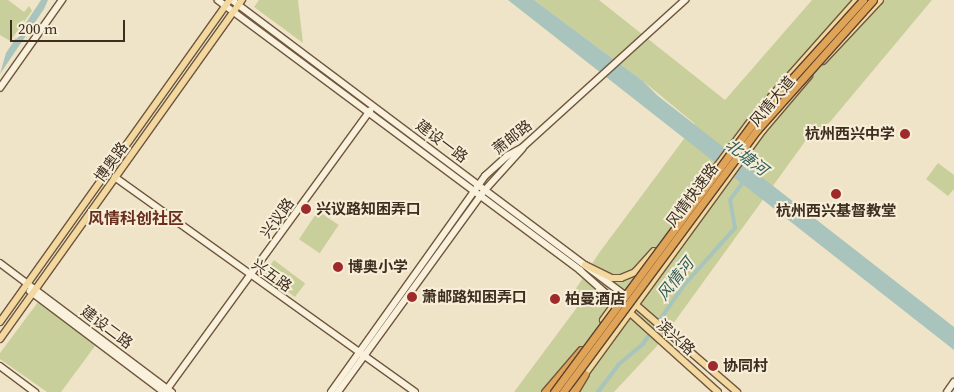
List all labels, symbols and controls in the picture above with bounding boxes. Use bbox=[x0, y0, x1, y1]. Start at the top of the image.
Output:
scale bar bbox=[12, 10, 128, 42]
text: 200 m bbox=[18, 18, 58, 39]
street label: 风情大道 bbox=[746, 72, 798, 130]
street label: 建设一路 bbox=[413, 116, 471, 166]
street label: 萧邮路 bbox=[489, 116, 535, 158]
place label: 杭州西兴中学 bbox=[805, 125, 895, 143]
marker: 杭州西兴中学 bbox=[899, 128, 911, 140]
water label: 北塘河 bbox=[722, 135, 772, 179]
street label: 博奥路 bbox=[90, 139, 132, 185]
street label: 风情快速路 bbox=[662, 160, 722, 230]
marker: 杭州西兴基督教堂 bbox=[830, 188, 842, 200]
street label: 兴议路 bbox=[256, 195, 298, 241]
place label: 兴议路知困弄口 bbox=[316, 200, 421, 218]
place label: 杭州西兴基督教堂 bbox=[776, 202, 896, 220]
marker: 兴议路知困弄口 bbox=[300, 203, 312, 215]
district label: 风情科创社区 bbox=[88, 208, 184, 228]
water label: 风情河 bbox=[653, 254, 697, 304]
street label: 兴五路 bbox=[248, 255, 296, 295]
place label: 博奥小学 bbox=[348, 258, 408, 276]
marker: 博奥小学 bbox=[332, 261, 344, 273]
place label: 萧邮路知困弄口 bbox=[422, 288, 527, 306]
place label: 柏曼酒店 bbox=[565, 290, 625, 308]
marker: 萧邮路知困弄口 bbox=[406, 291, 418, 303]
marker: 柏曼酒店 bbox=[549, 293, 561, 305]
street label: 建设二路 bbox=[78, 302, 136, 352]
street label: 滨兴路 bbox=[653, 315, 699, 359]
place label: 协同村 bbox=[723, 357, 768, 375]
marker: 协同村 bbox=[707, 360, 719, 372]

